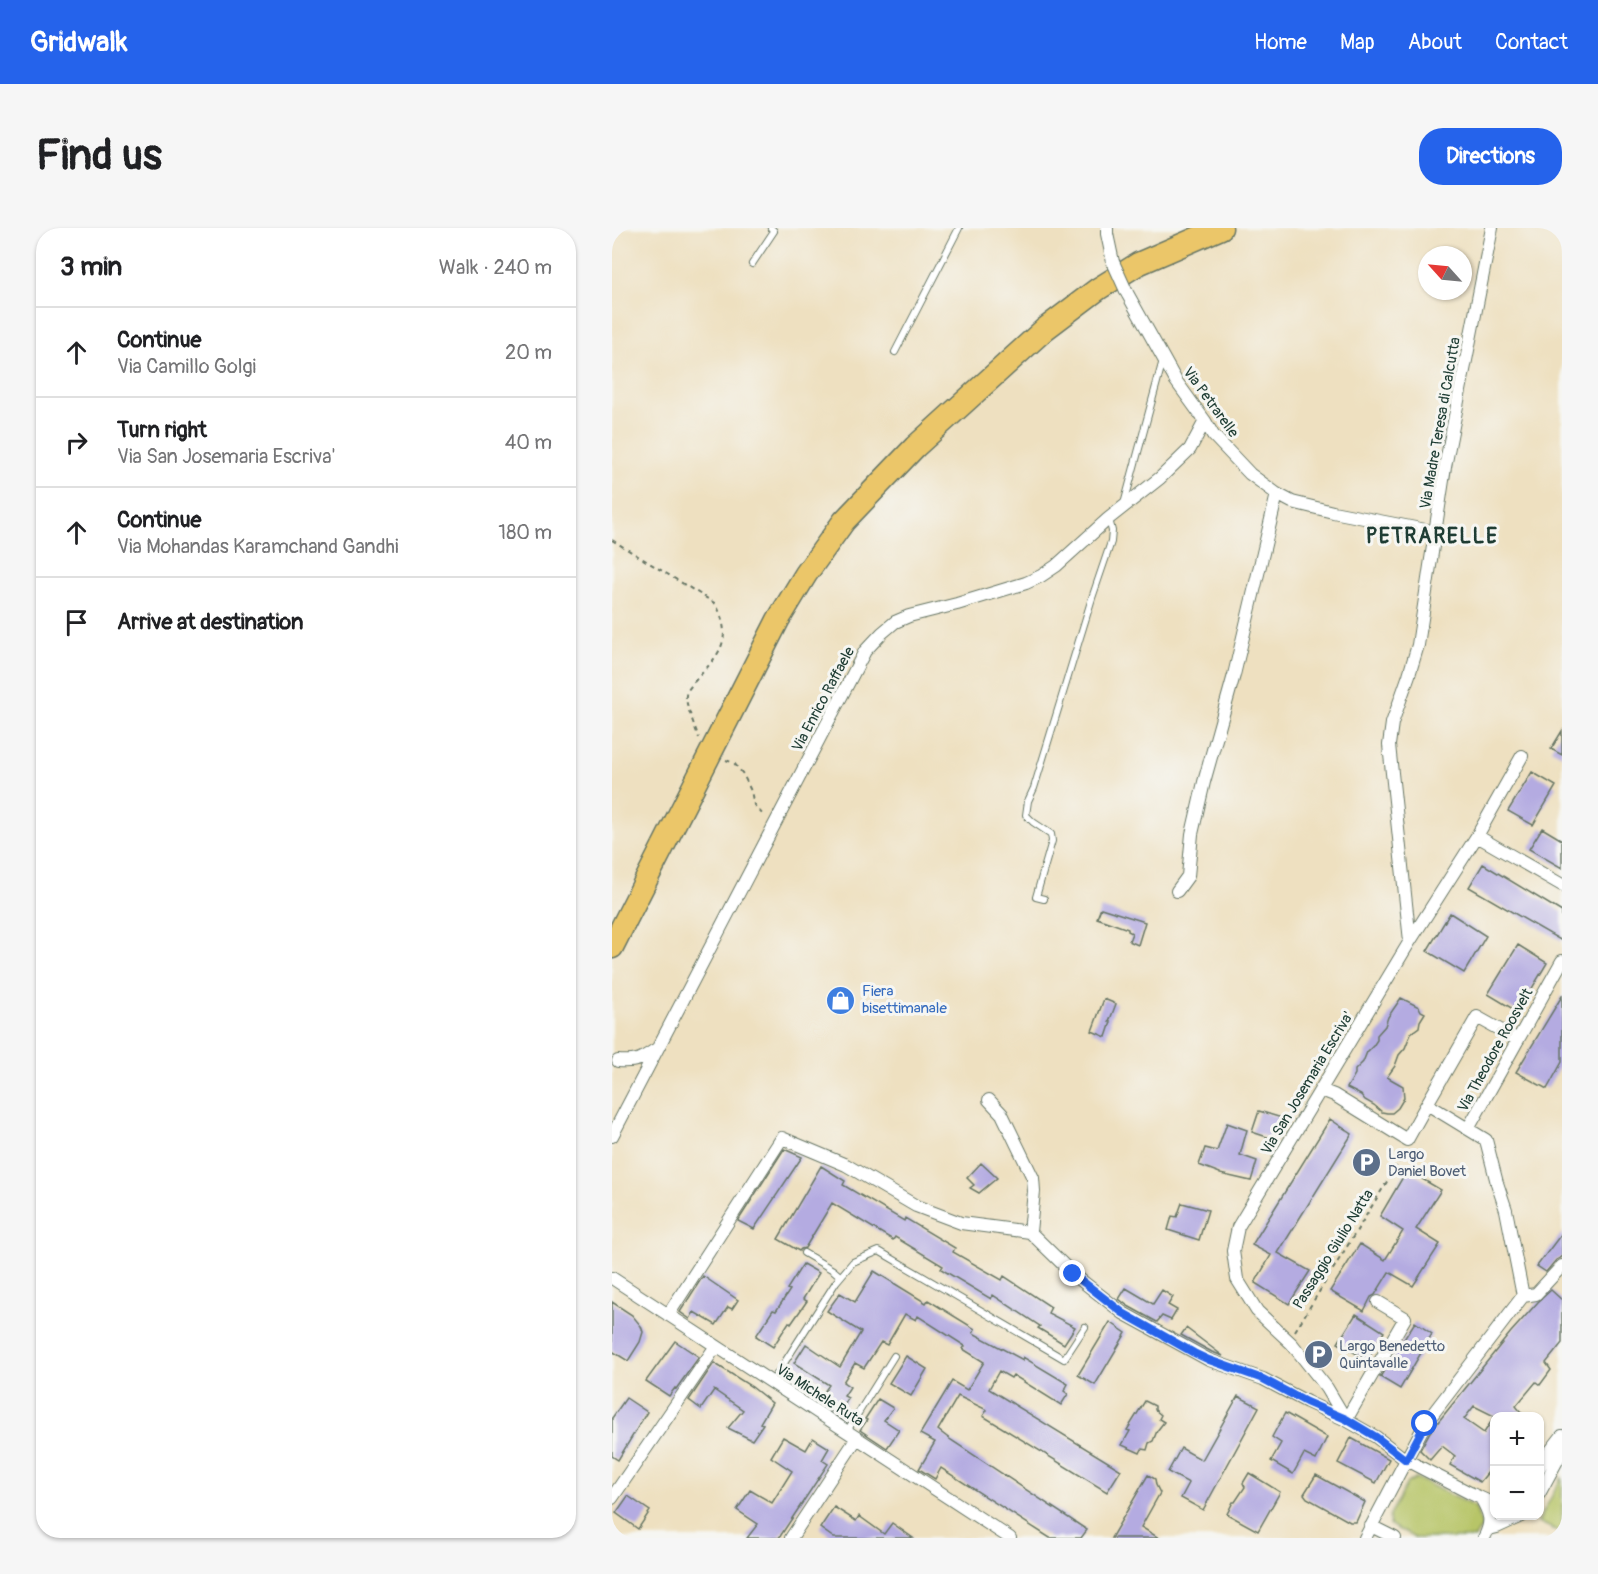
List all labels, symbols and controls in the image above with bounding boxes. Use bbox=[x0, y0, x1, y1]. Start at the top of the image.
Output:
text: Gridwalk bbox=[30, 25, 128, 60]
text: Home bbox=[1254, 29, 1307, 56]
text: Map bbox=[1340, 29, 1375, 56]
text: About bbox=[1408, 29, 1462, 56]
text: Contact bbox=[1495, 29, 1568, 56]
button: Directions bbox=[1419, 128, 1562, 185]
text: Find us bbox=[36, 130, 162, 182]
north arrow bbox=[1418, 246, 1472, 300]
text: 3 min bbox=[60, 251, 122, 283]
text: Walk · 240 m bbox=[439, 255, 552, 280]
text: Continue bbox=[117, 326, 201, 354]
icon: ahead bbox=[60, 336, 93, 369]
street label: Via Madre Teresa di Calcutta bbox=[1416, 336, 1465, 511]
text: 20 m bbox=[505, 340, 552, 365]
text: Via Camillo Golgi bbox=[117, 354, 256, 379]
street label: Via Petrarelle bbox=[1179, 363, 1243, 442]
text: Turn right bbox=[117, 416, 207, 444]
icon: right bbox=[60, 426, 93, 459]
text: 40 m bbox=[505, 430, 552, 455]
text: Via San Josemaria Escriva' bbox=[117, 444, 336, 469]
text: Continue bbox=[117, 506, 201, 534]
icon: ahead bbox=[60, 516, 93, 549]
text: 180 m bbox=[498, 520, 552, 545]
district label: PETRARELLE bbox=[1366, 523, 1498, 550]
text: Via Mohandas Karamchand Gandhi bbox=[117, 534, 399, 559]
icon: arrive bbox=[60, 606, 93, 639]
text: Arrive at destination bbox=[117, 608, 303, 636]
street label: Via Enrico Raffaele bbox=[788, 643, 859, 755]
place label: Fiera bisettimanale bbox=[862, 982, 947, 1018]
shop icon: Fiera bisettimanale bbox=[825, 984, 857, 1016]
street label: Via Theodore Roosvelt bbox=[1453, 984, 1538, 1116]
street label: Via San Josemaria Escriva' bbox=[1257, 1008, 1358, 1158]
place label: Largo Daniel Bovet bbox=[1388, 1145, 1467, 1181]
parking icon: Largo Daniel Bovet bbox=[1351, 1147, 1383, 1179]
street label: Passaggio Giulio Natta bbox=[1289, 1186, 1378, 1313]
route end bbox=[1059, 1260, 1085, 1286]
place label: Largo Benedetto Quintavalle bbox=[1339, 1337, 1445, 1373]
parking icon: Largo Benedetto Quintavalle bbox=[1302, 1339, 1334, 1371]
street label: Via Michele Ruta bbox=[772, 1360, 867, 1431]
route start bbox=[1411, 1410, 1437, 1436]
map controls bbox=[1490, 1412, 1544, 1520]
button: + bbox=[1490, 1412, 1544, 1466]
button: − bbox=[1490, 1466, 1544, 1520]

